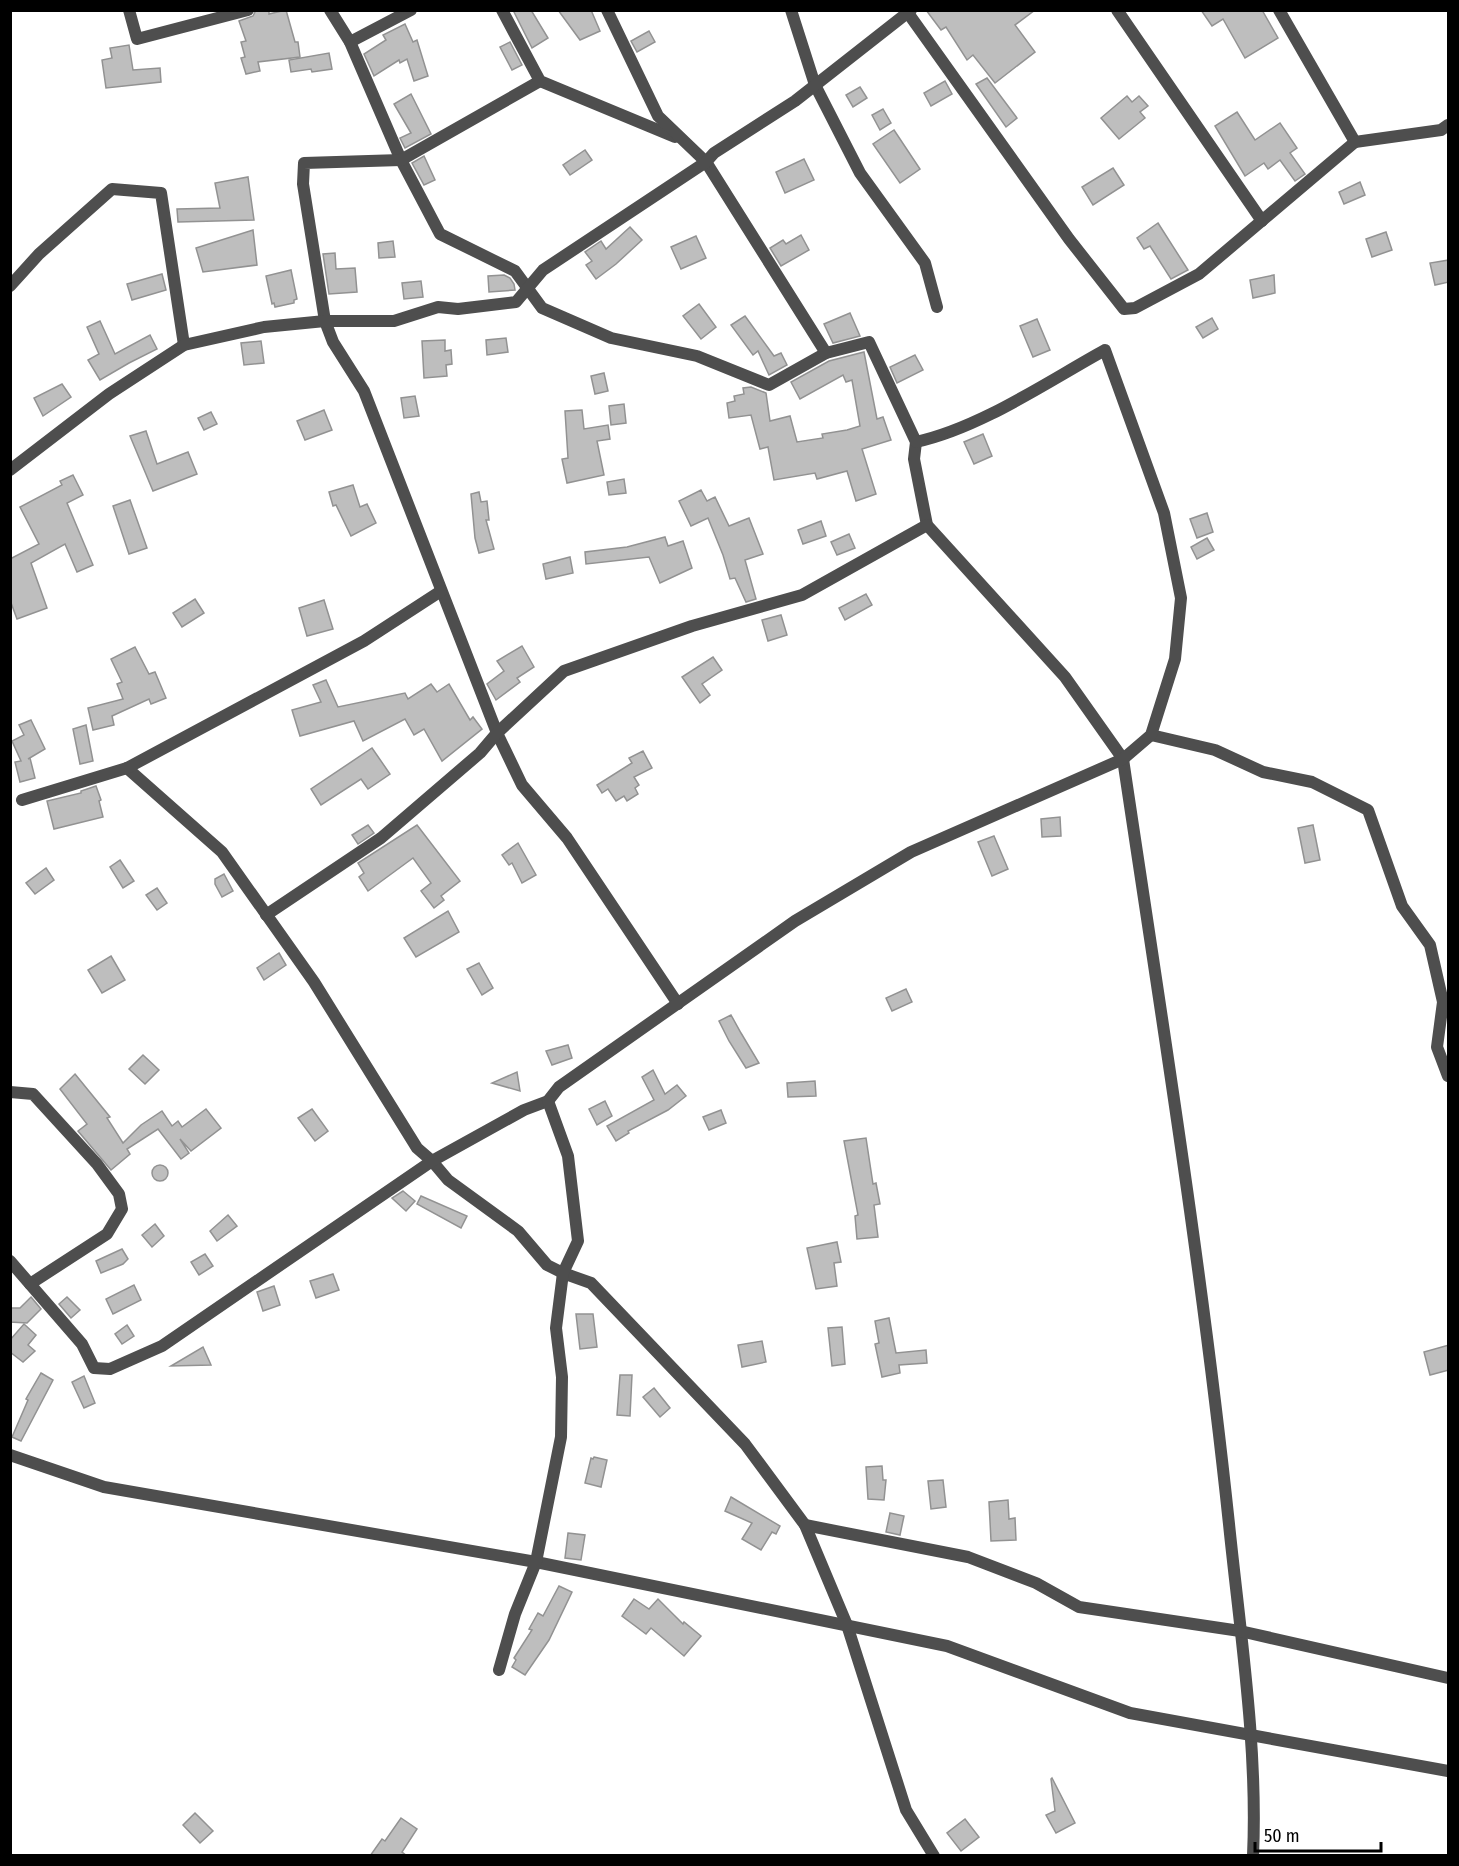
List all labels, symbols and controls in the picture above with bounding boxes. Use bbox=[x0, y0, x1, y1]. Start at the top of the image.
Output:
scale bar bbox=[1255, 1815, 1381, 1853]
text: 50 m bbox=[1264, 1825, 1300, 1847]

